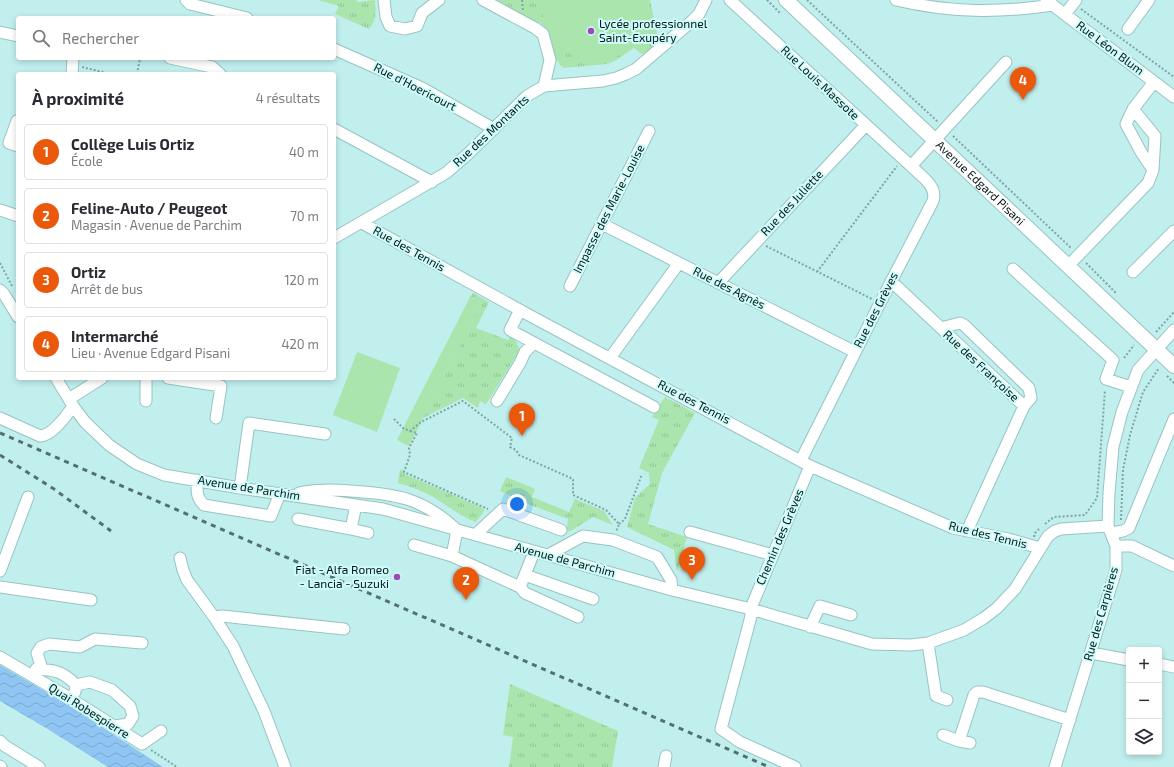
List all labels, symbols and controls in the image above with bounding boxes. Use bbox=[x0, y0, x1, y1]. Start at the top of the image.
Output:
search box bbox=[16, 16, 336, 60]
place label: Lycée professionnel Saint-Exupéry bbox=[599, 16, 708, 44]
street label: Rue Léon Blum bbox=[1074, 17, 1147, 77]
marker: Lycée professionnel Saint-Exupéry bbox=[586, 26, 596, 36]
icon: search bbox=[30, 27, 52, 49]
text: Rechercher bbox=[62, 29, 139, 47]
street label: Rue Louis Massote bbox=[779, 42, 863, 122]
street label: Rue d'Hoericourt bbox=[372, 59, 459, 113]
pin: 4 bbox=[1010, 67, 1036, 100]
text: À proximité bbox=[32, 88, 124, 108]
text: 4 résultats bbox=[256, 90, 320, 106]
street label: Rue des Montants bbox=[449, 92, 531, 169]
text: Collège Luis Ortiz bbox=[71, 135, 195, 153]
street label: Avenue Edgard Pisani bbox=[934, 137, 1028, 228]
street label: Impasse des Marie-Louise bbox=[569, 142, 647, 275]
text: 1 bbox=[43, 144, 49, 160]
text: 40 m bbox=[289, 144, 319, 160]
text: École bbox=[71, 153, 103, 169]
street label: Rue des Juliette bbox=[757, 167, 825, 238]
text: Feline-Auto / Peugeot bbox=[71, 199, 227, 217]
text: 2 bbox=[42, 208, 50, 224]
text: 70 m bbox=[290, 208, 319, 224]
text: Magasin · Avenue de Parchim bbox=[71, 217, 242, 233]
street label: Rue des Tennis bbox=[371, 223, 448, 274]
text: Ortiz bbox=[71, 263, 106, 281]
street label: Rue des Agnès bbox=[691, 263, 768, 311]
street label: Rue des Grèves bbox=[850, 269, 900, 350]
text: 3 bbox=[42, 272, 50, 288]
text: 120 m bbox=[284, 272, 319, 288]
text: Arrêt de bus bbox=[71, 281, 143, 297]
text: Intermarché bbox=[71, 327, 159, 345]
street label: Rue des Françoise bbox=[940, 327, 1022, 405]
text: 4 bbox=[42, 336, 50, 352]
text: 420 m bbox=[282, 336, 319, 352]
text: Lieu · Avenue Edgard Pisani bbox=[71, 345, 230, 361]
street label: Rue des Tennis bbox=[656, 376, 733, 426]
pin: 1 bbox=[509, 403, 535, 436]
street label: Avenue de Parchim bbox=[197, 472, 301, 502]
street label: Chemin des Grèves bbox=[753, 487, 806, 587]
your location bbox=[507, 494, 527, 514]
street label: Rue des Tennis bbox=[948, 518, 1029, 551]
street label: Avenue de Parchim bbox=[513, 539, 617, 579]
pin: 3 bbox=[679, 547, 705, 580]
place label: Fiat - Alfa Romeo - Lancia - Suzuki bbox=[295, 562, 389, 590]
street label: Rue des Carpières bbox=[1080, 565, 1120, 662]
pin: 2 bbox=[453, 567, 479, 600]
marker: Fiat - Alfa Romeo - Lancia - Suzuki bbox=[392, 572, 402, 582]
map controls bbox=[1126, 647, 1162, 755]
button: + bbox=[1126, 647, 1162, 683]
street label: Quai Robespierre bbox=[46, 680, 133, 742]
button: − bbox=[1126, 683, 1162, 719]
button: layers bbox=[1126, 719, 1162, 755]

